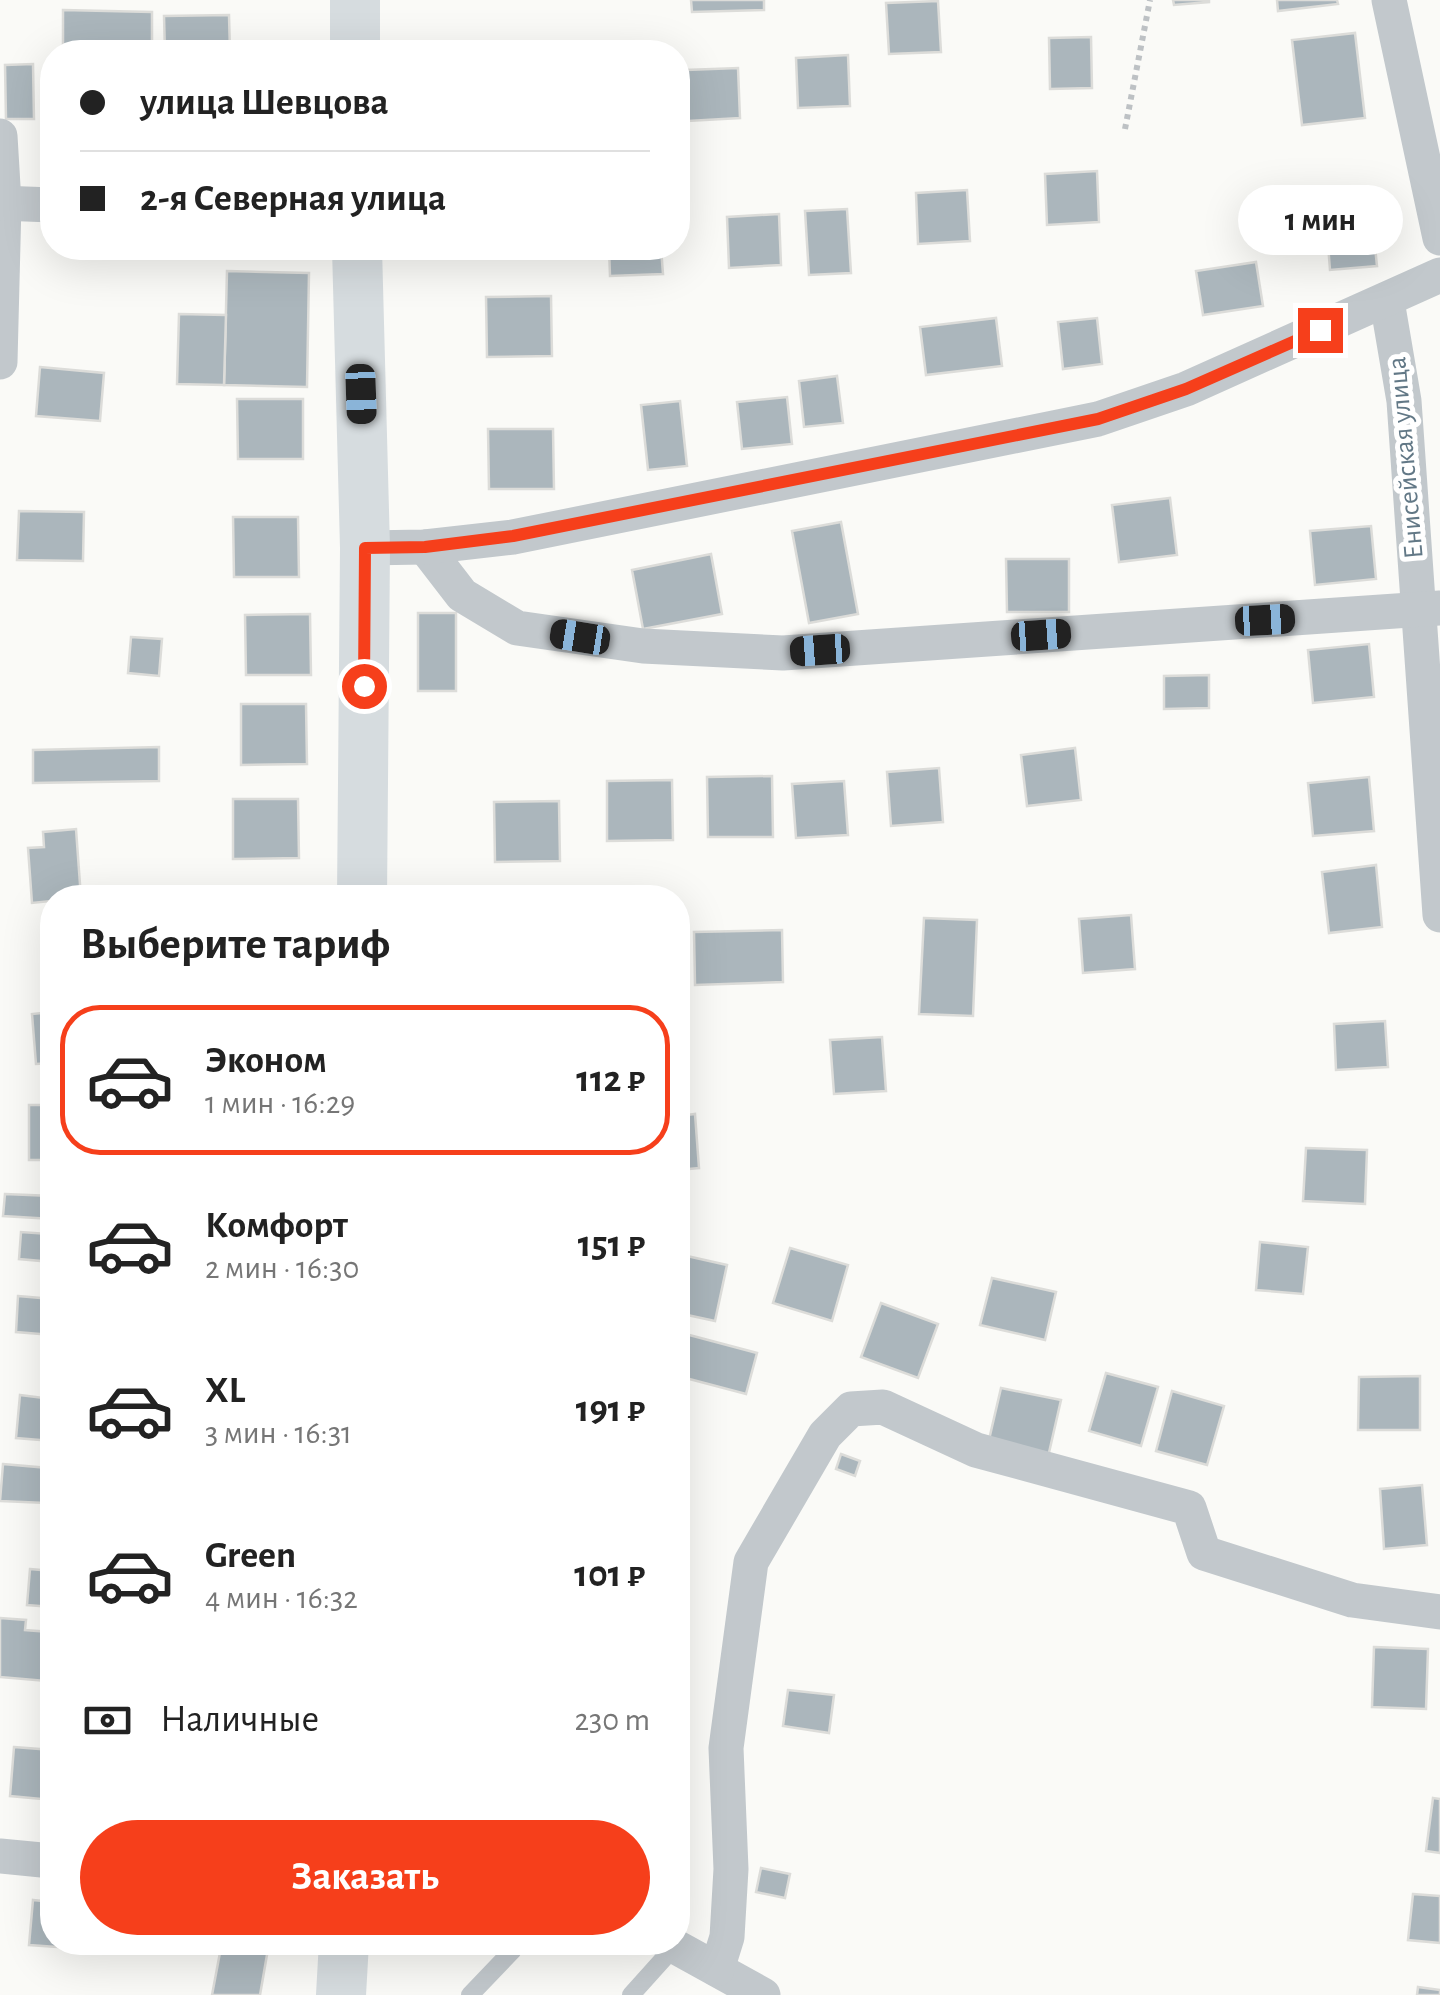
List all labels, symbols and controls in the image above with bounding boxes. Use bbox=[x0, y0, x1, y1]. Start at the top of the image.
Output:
text: улица Шевцова bbox=[140, 84, 388, 122]
text: 2-я Северная улица bbox=[140, 180, 446, 218]
callout: 1 мин bbox=[1238, 185, 1402, 255]
text: 1 мин bbox=[1285, 204, 1356, 236]
route end bbox=[1298, 308, 1343, 353]
street label: Енисейская улица bbox=[1383, 355, 1429, 560]
car bbox=[345, 363, 377, 425]
car bbox=[1234, 603, 1296, 637]
car bbox=[548, 617, 612, 657]
car bbox=[1010, 618, 1072, 652]
car bbox=[789, 633, 851, 667]
route start bbox=[342, 664, 387, 709]
text: Выберите тариф bbox=[80, 922, 390, 967]
icon: car bbox=[85, 1035, 175, 1125]
text: Эконом bbox=[205, 1042, 327, 1080]
text: 112 ₽ bbox=[576, 1061, 645, 1099]
text: 1 мин · 16:29 bbox=[205, 1087, 355, 1119]
icon: car bbox=[85, 1200, 175, 1290]
text: Комфорт bbox=[205, 1207, 348, 1245]
text: 151 ₽ bbox=[578, 1226, 645, 1264]
text: 2 мин · 16:30 bbox=[205, 1252, 359, 1284]
icon: car bbox=[85, 1365, 175, 1455]
text: XL bbox=[205, 1372, 245, 1410]
text: 191 ₽ bbox=[576, 1391, 645, 1429]
text: 3 мин · 16:31 bbox=[205, 1417, 352, 1449]
icon: car bbox=[85, 1530, 175, 1620]
text: Green bbox=[205, 1537, 296, 1575]
text: 101 ₽ bbox=[574, 1556, 645, 1594]
text: 4 мин · 16:32 bbox=[205, 1582, 358, 1614]
icon: cash bbox=[80, 1693, 135, 1748]
text: Наличные bbox=[160, 1701, 319, 1739]
text: 230 m bbox=[574, 1704, 650, 1736]
button: Заказать bbox=[80, 1820, 650, 1935]

